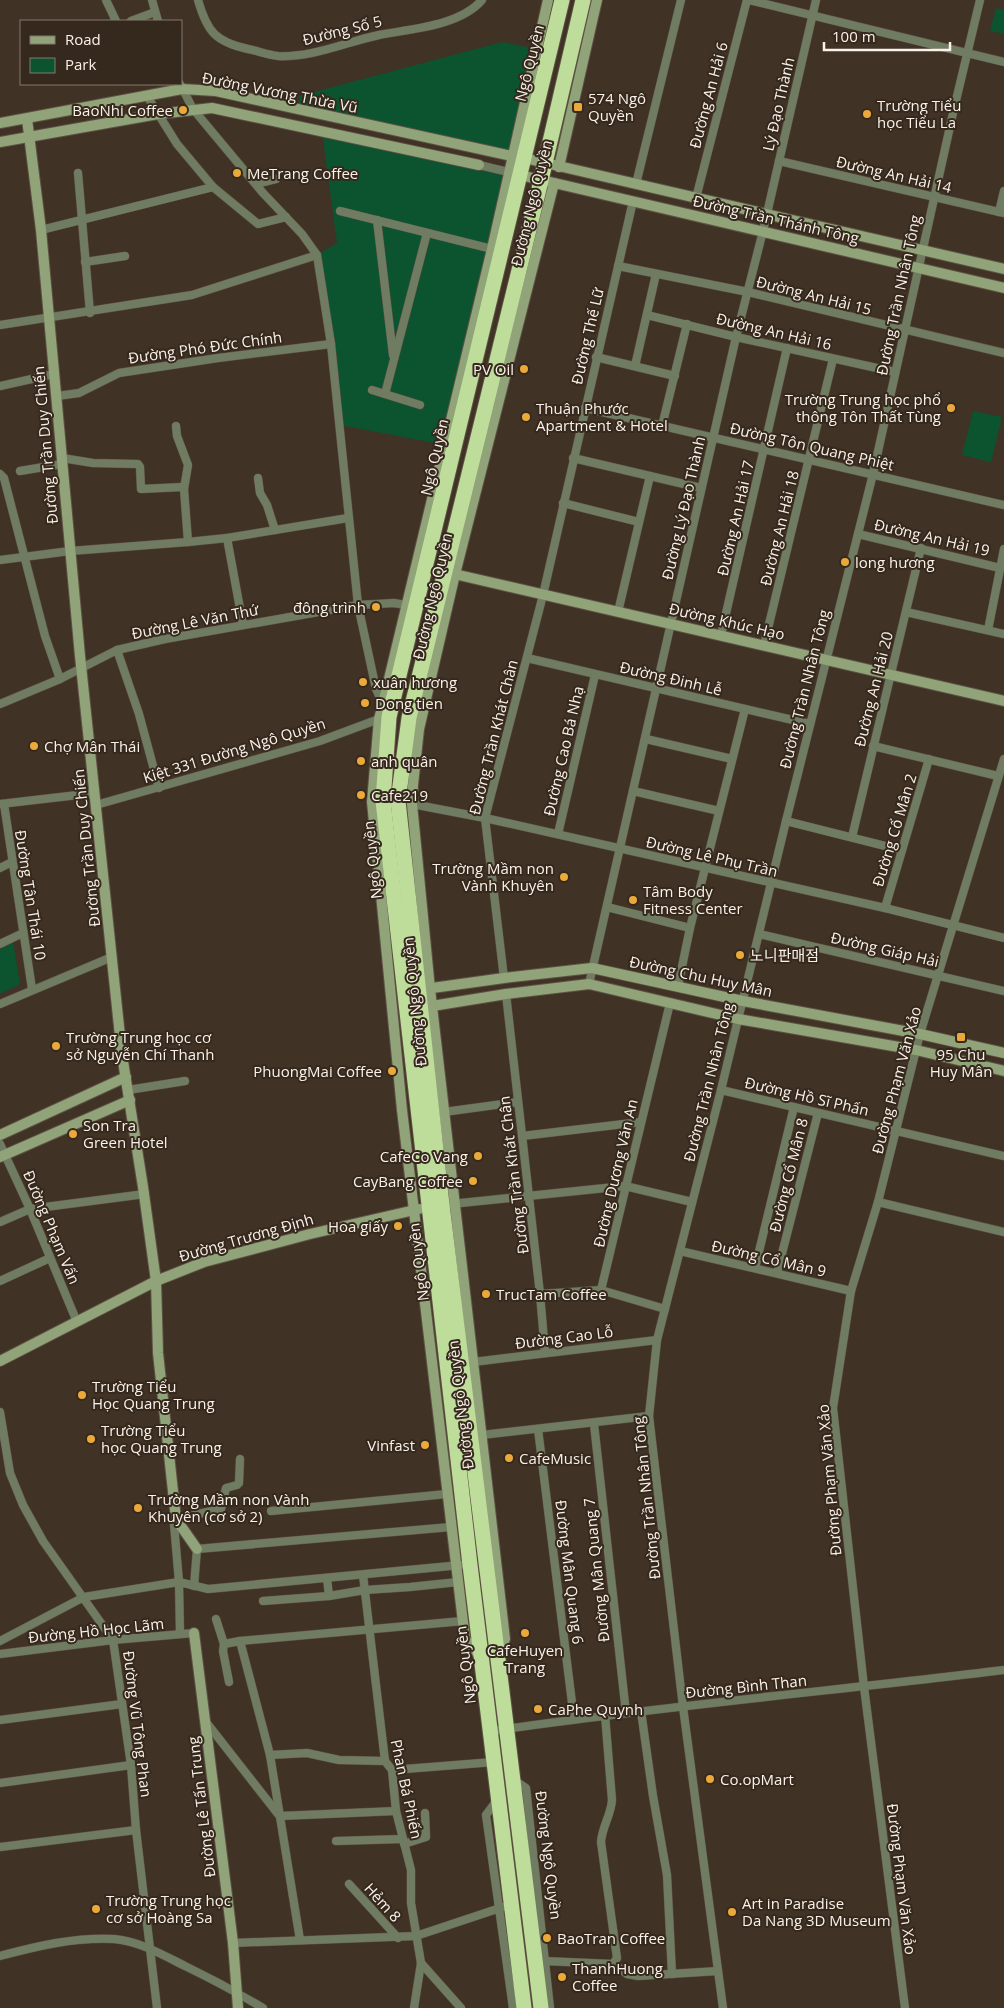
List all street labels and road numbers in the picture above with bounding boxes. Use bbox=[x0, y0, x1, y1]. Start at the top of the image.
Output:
street label: Đường Số 5 bbox=[300, 11, 384, 49]
street label: Ngô Quyền bbox=[510, 23, 548, 103]
street label: Đường An Hải 6 bbox=[684, 40, 732, 150]
street label: Lý Đạo Thành bbox=[758, 55, 798, 153]
street label: Đường Vương Thừa Vũ bbox=[200, 67, 360, 117]
street label: Đường Ngô Quyền bbox=[506, 138, 556, 268]
street label: Đường An Hải 14 bbox=[834, 151, 954, 197]
street label: Đường Trần Thánh Tông bbox=[691, 190, 861, 248]
street label: Đường Trần Nhân Tông bbox=[871, 213, 925, 377]
street label: Đường An Hải 15 bbox=[754, 271, 874, 319]
street label: Đường Thế Lữ bbox=[566, 285, 608, 386]
street label: Đường An Hải 16 bbox=[714, 308, 834, 354]
street label: Đường Phó Đức Chính bbox=[127, 326, 283, 368]
street label: Đường Trần Duy Chiến bbox=[28, 365, 62, 525]
street label: Ngô Quyền bbox=[415, 417, 453, 497]
street label: Đường Tôn Quang Phiệt bbox=[728, 417, 896, 475]
street label: Đường Lý Đạo Thành bbox=[657, 434, 709, 582]
street label: Đường An Hải 17 bbox=[712, 458, 758, 578]
street label: Đường An Hải 18 bbox=[755, 468, 803, 588]
street label: Đường An Hải 19 bbox=[872, 514, 992, 560]
street label: Đường Ngô Quyền bbox=[408, 531, 456, 661]
street label: Đường Khúc Hạo bbox=[667, 598, 787, 644]
street label: Đường Lê Văn Thứ bbox=[130, 599, 261, 643]
street label: Đường Trần Nhân Tông bbox=[775, 607, 833, 771]
street label: Đường An Hải 20 bbox=[849, 629, 897, 749]
street label: Đường Trần Khát Chân bbox=[464, 657, 522, 817]
street label: Đường Đinh Lễ bbox=[618, 657, 724, 699]
street label: Đường Cao Bá Nhạ bbox=[538, 684, 588, 818]
street label: Kiệt 331 Đường Ngô Quyền bbox=[140, 713, 328, 787]
street label: Đường Trần Duy Chiến bbox=[68, 768, 104, 928]
street label: Đường Cổ Mân 2 bbox=[867, 771, 921, 889]
street label: Ngô Quyền bbox=[358, 820, 386, 900]
street label: Đường Tân Thái 10 bbox=[11, 828, 51, 962]
street label: Đường Lê Phụ Trần bbox=[644, 831, 780, 881]
street label: Đường Giáp Hải bbox=[829, 927, 941, 971]
street label: Đường Ngô Quyền bbox=[397, 937, 431, 1067]
street label: Đường Chu Huy Mân bbox=[628, 951, 774, 1001]
street label: Đường Trần Nhân Tông bbox=[679, 1000, 737, 1164]
street label: Đường Phạm Văn Xảo bbox=[867, 1004, 925, 1156]
street label: Đường Hồ Sĩ Phấn bbox=[743, 1072, 871, 1120]
street label: Đường Trần Khát Chân bbox=[493, 1095, 533, 1255]
street label: Đường Dương Văn An bbox=[588, 1097, 642, 1249]
street label: Đường Cổ Mân 8 bbox=[764, 1116, 812, 1234]
street label: Đường Phạm Vấn bbox=[19, 1167, 85, 1287]
street label: Đường Trương Định bbox=[176, 1208, 316, 1266]
street label: Ngô Quyền bbox=[403, 1222, 433, 1302]
street label: Đường Cổ Mân 9 bbox=[710, 1235, 828, 1281]
street label: Đường Cao Lỗ bbox=[514, 1321, 614, 1353]
street label: Đường Ngô Quyền bbox=[442, 1339, 478, 1471]
street label: Đường Phạm Văn Xảo bbox=[812, 1403, 846, 1557]
street label: Đường Trần Nhân Tông bbox=[628, 1416, 664, 1580]
street label: Đường Mân Quang 7 bbox=[578, 1497, 614, 1643]
street label: Đường Mân Quang 6 bbox=[551, 1499, 589, 1645]
street label: Đường Hồ Học Lãm bbox=[27, 1613, 165, 1647]
street label: Ngô Quyền bbox=[450, 1625, 480, 1705]
street label: Đường Vũ Tông Phan bbox=[119, 1650, 157, 1798]
street label: Đường Bình Than bbox=[684, 1670, 808, 1702]
street label: Đường Lê Tấn Trung bbox=[182, 1735, 220, 1879]
street label: Phan Bá Phiến bbox=[387, 1737, 427, 1841]
street label: Đường Ngô Quyền bbox=[531, 1789, 567, 1921]
street label: Đường Phạm Văn Xảo bbox=[883, 1802, 921, 1956]
street label: Hẻm 8 bbox=[360, 1878, 406, 1926]

